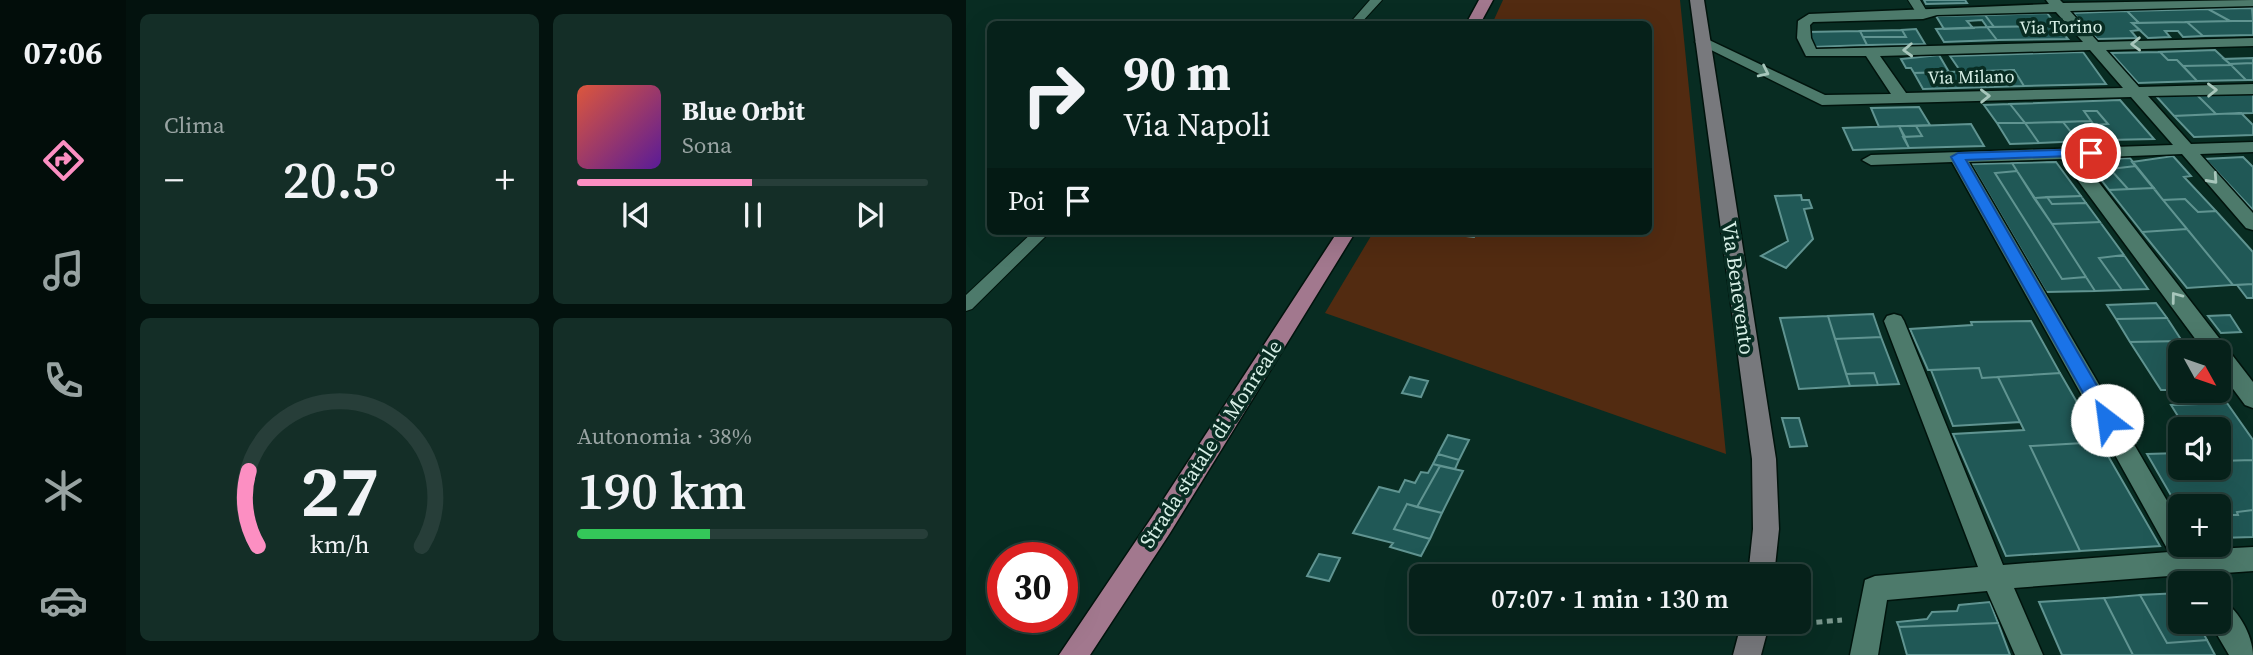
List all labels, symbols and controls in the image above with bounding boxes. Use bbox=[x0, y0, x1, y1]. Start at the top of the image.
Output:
street label: Via Torino bbox=[2019, 13, 2103, 40]
text: 07:06 bbox=[24, 31, 102, 75]
one-way arrow bbox=[2130, 36, 2141, 52]
text: 90 m bbox=[1123, 39, 1231, 106]
one-way arrow bbox=[1903, 42, 1913, 58]
icon: right bbox=[1008, 49, 1099, 140]
one-way arrow bbox=[1757, 63, 1769, 77]
street label: Via Milano bbox=[1927, 63, 2015, 90]
one-way arrow bbox=[2207, 83, 2218, 98]
one-way arrow bbox=[1980, 88, 1991, 103]
text: Blue Orbit bbox=[682, 93, 805, 129]
text: Via Napoli bbox=[1123, 103, 1271, 147]
text: Clima bbox=[164, 109, 225, 141]
pin bbox=[2061, 123, 2121, 183]
text: Sona bbox=[682, 129, 732, 161]
icon: arrive bbox=[2072, 134, 2110, 172]
icon: directions bbox=[39, 136, 88, 185]
text: 20.5° bbox=[283, 144, 396, 215]
text: − bbox=[164, 154, 184, 206]
text: + bbox=[495, 154, 515, 206]
one-way arrow bbox=[2205, 171, 2217, 184]
icon: arrive bbox=[1059, 182, 1097, 220]
text: Poi bbox=[1008, 183, 1045, 219]
icon: previous bbox=[617, 196, 655, 234]
icon: pause bbox=[734, 196, 772, 234]
icon: next bbox=[851, 196, 889, 234]
street label: Via Benevento bbox=[1715, 219, 1762, 356]
icon: music bbox=[39, 246, 88, 295]
one-way arrow bbox=[2172, 293, 2184, 305]
street label: Strada statale di Monreale bbox=[1132, 334, 1289, 553]
north arrow bbox=[2168, 340, 2231, 402]
map controls bbox=[2168, 340, 2231, 634]
icon: phone bbox=[39, 356, 88, 405]
position arrow bbox=[2070, 383, 2144, 457]
button: sound bbox=[2168, 417, 2231, 480]
text: Autonomia · 38% bbox=[577, 420, 752, 452]
text: 27 bbox=[300, 441, 379, 540]
text: 190 km bbox=[577, 455, 746, 526]
icon: climate bbox=[39, 466, 88, 515]
button: + bbox=[2168, 494, 2231, 557]
text: km/h bbox=[310, 526, 369, 560]
speed limit sign: 30 bbox=[987, 542, 1078, 633]
button: − bbox=[2168, 571, 2231, 634]
icon: car bbox=[39, 576, 88, 625]
text: 07:07 · 1 min · 130 m bbox=[1491, 581, 1729, 617]

